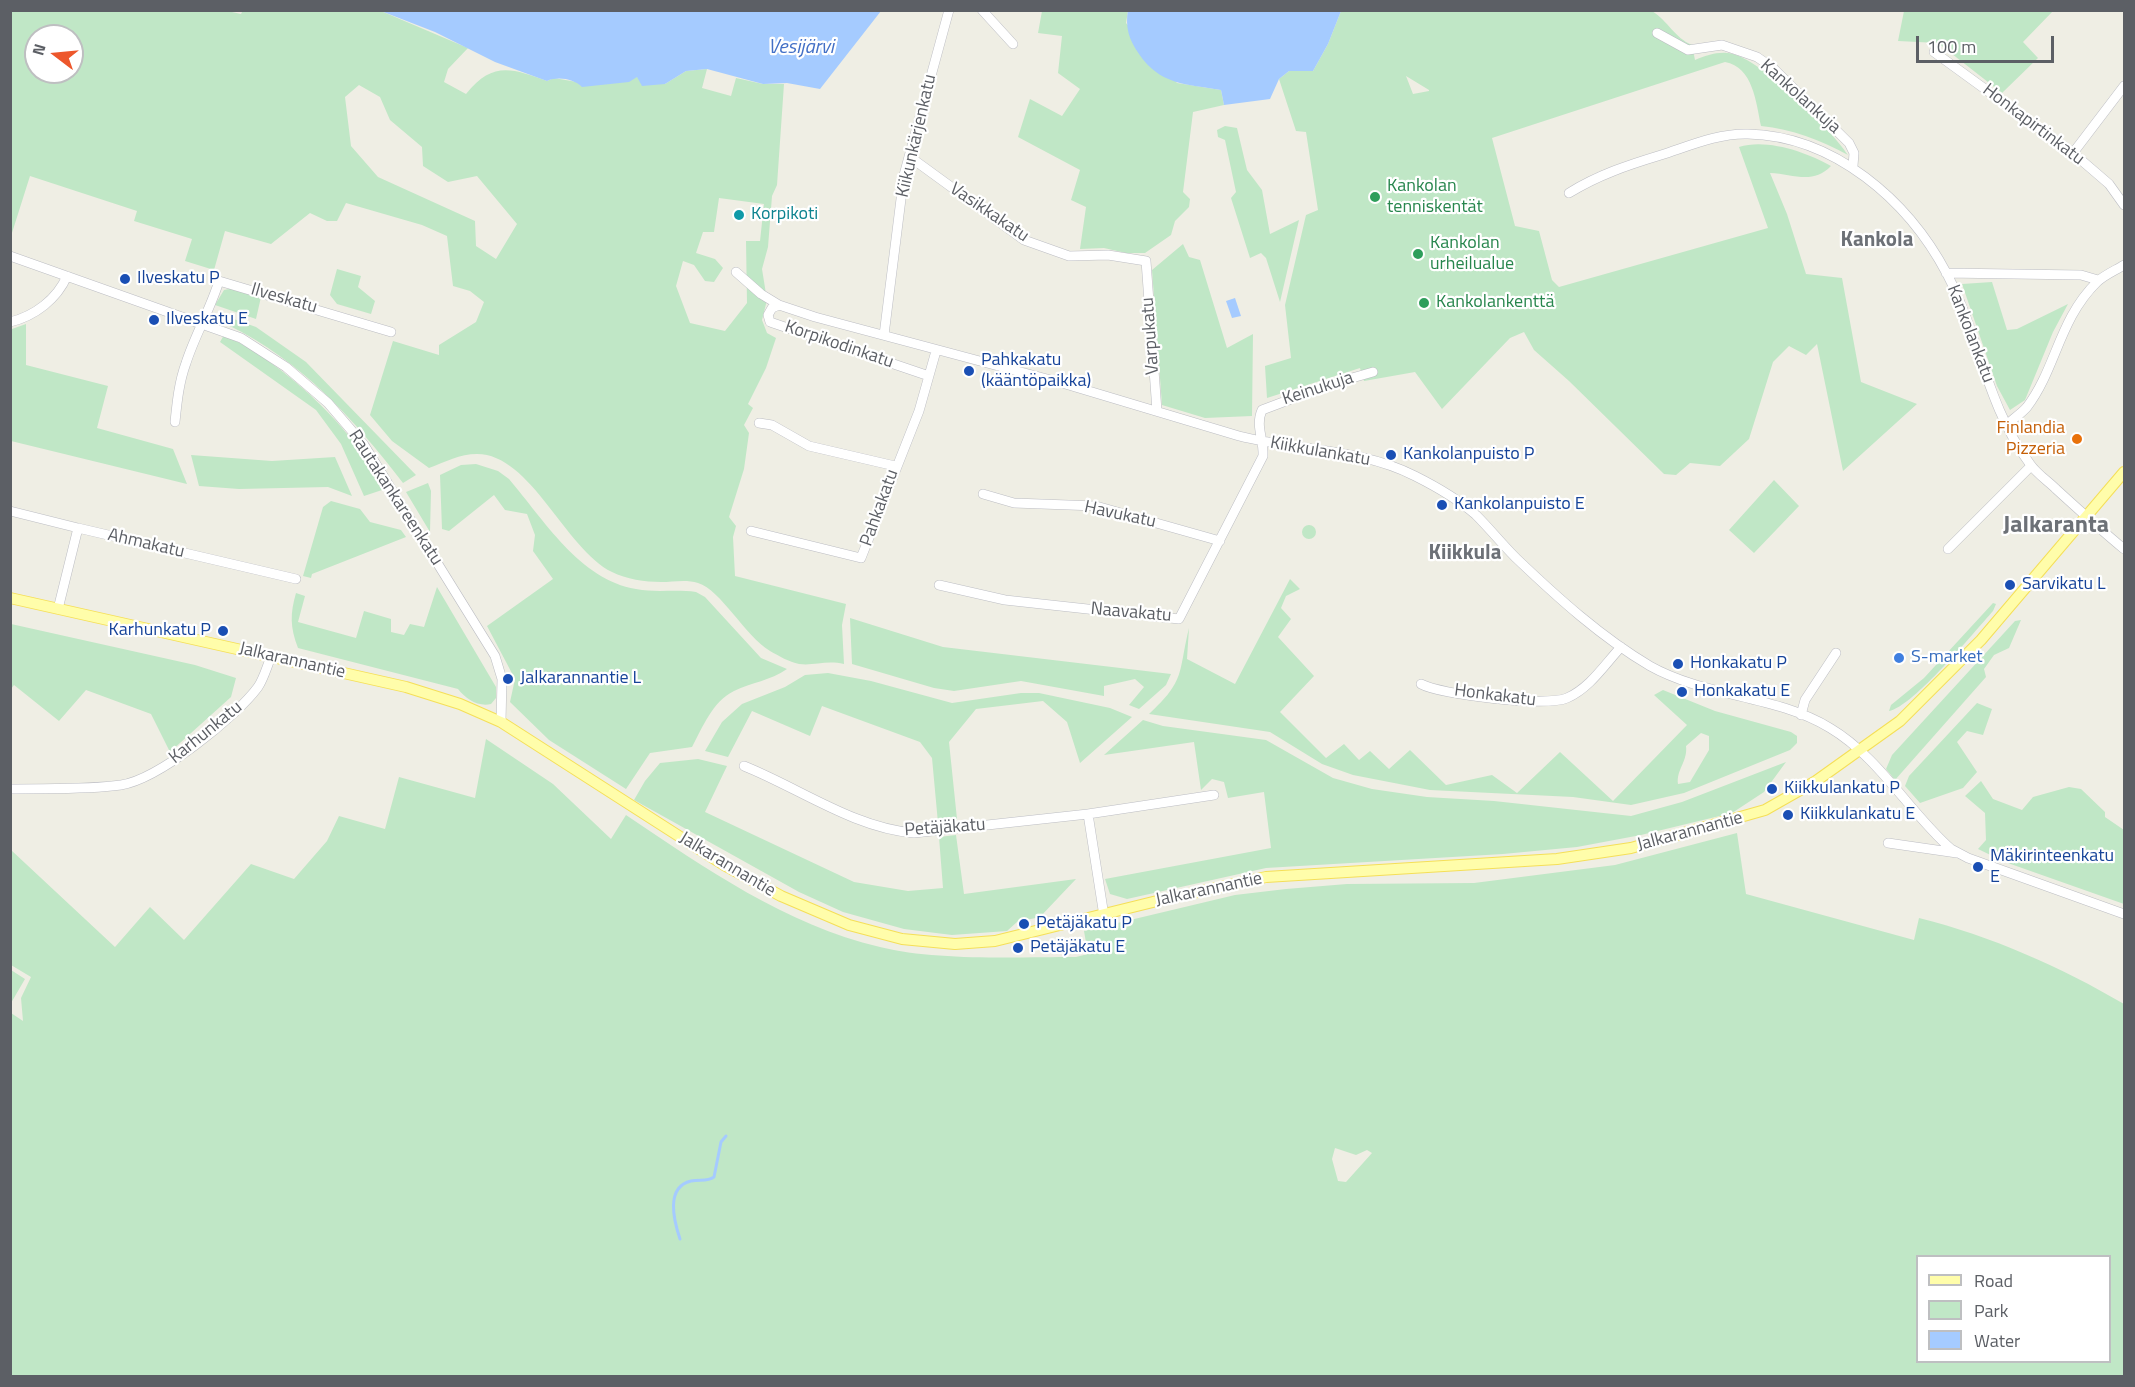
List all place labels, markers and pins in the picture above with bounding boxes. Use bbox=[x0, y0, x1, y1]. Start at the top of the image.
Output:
place label: Kankolan tenniskentät bbox=[1387, 176, 1483, 219]
marker: Kankolan tenniskentät bbox=[1368, 190, 1382, 204]
place label: Korpikoti bbox=[751, 204, 818, 226]
marker: Korpikoti bbox=[732, 208, 746, 222]
place label: Kankolan urheilualue bbox=[1430, 233, 1514, 276]
marker: Kankolan urheilualue bbox=[1411, 247, 1425, 261]
place label: Ilveskatu P bbox=[137, 268, 220, 290]
marker: Ilveskatu P bbox=[118, 272, 132, 286]
place label: Kankolankenttä bbox=[1436, 292, 1554, 314]
marker: Kankolankenttä bbox=[1417, 296, 1431, 310]
place label: Ilveskatu E bbox=[166, 309, 248, 331]
marker: Ilveskatu E bbox=[147, 313, 161, 327]
place label: Pahkakatu (kääntöpaikka) bbox=[981, 350, 1091, 392]
marker: Pahkakatu (kääntöpaikka) bbox=[962, 364, 976, 378]
place label: Finlandia Pizzeria bbox=[1997, 418, 2065, 460]
marker: Finlandia Pizzeria bbox=[2070, 432, 2084, 446]
place label: Kankolanpuisto P bbox=[1403, 444, 1534, 466]
marker: Kankolanpuisto P bbox=[1384, 448, 1398, 462]
place label: Kankolanpuisto E bbox=[1454, 494, 1585, 516]
marker: Kankolanpuisto E bbox=[1435, 498, 1449, 512]
place label: Sarvikatu L bbox=[2022, 574, 2106, 596]
marker: Sarvikatu L bbox=[2003, 578, 2017, 592]
place label: Karhunkatu P bbox=[109, 620, 211, 642]
marker: Karhunkatu P bbox=[216, 624, 230, 638]
place label: S-market bbox=[1911, 647, 1983, 669]
marker: S-market bbox=[1892, 651, 1906, 665]
place label: Honkakatu P bbox=[1690, 653, 1787, 675]
marker: Honkakatu P bbox=[1671, 657, 1685, 671]
place label: Jalkarannantie L bbox=[520, 668, 641, 690]
marker: Jalkarannantie L bbox=[501, 672, 515, 686]
place label: Honkakatu E bbox=[1694, 681, 1790, 703]
marker: Honkakatu E bbox=[1675, 685, 1689, 699]
place label: Kiikkulankatu P bbox=[1784, 778, 1900, 800]
marker: Kiikkulankatu P bbox=[1765, 782, 1779, 796]
place label: Kiikkulankatu E bbox=[1800, 804, 1915, 826]
marker: Kiikkulankatu E bbox=[1781, 808, 1795, 822]
place label: Mäkirinteenkatu E bbox=[1990, 846, 2114, 888]
marker: Mäkirinteenkatu E bbox=[1971, 860, 1985, 874]
place label: Petäjäkatu P bbox=[1036, 913, 1132, 935]
marker: Petäjäkatu P bbox=[1017, 917, 1031, 931]
place label: Petäjäkatu E bbox=[1030, 937, 1125, 959]
marker: Petäjäkatu E bbox=[1011, 941, 1025, 955]

